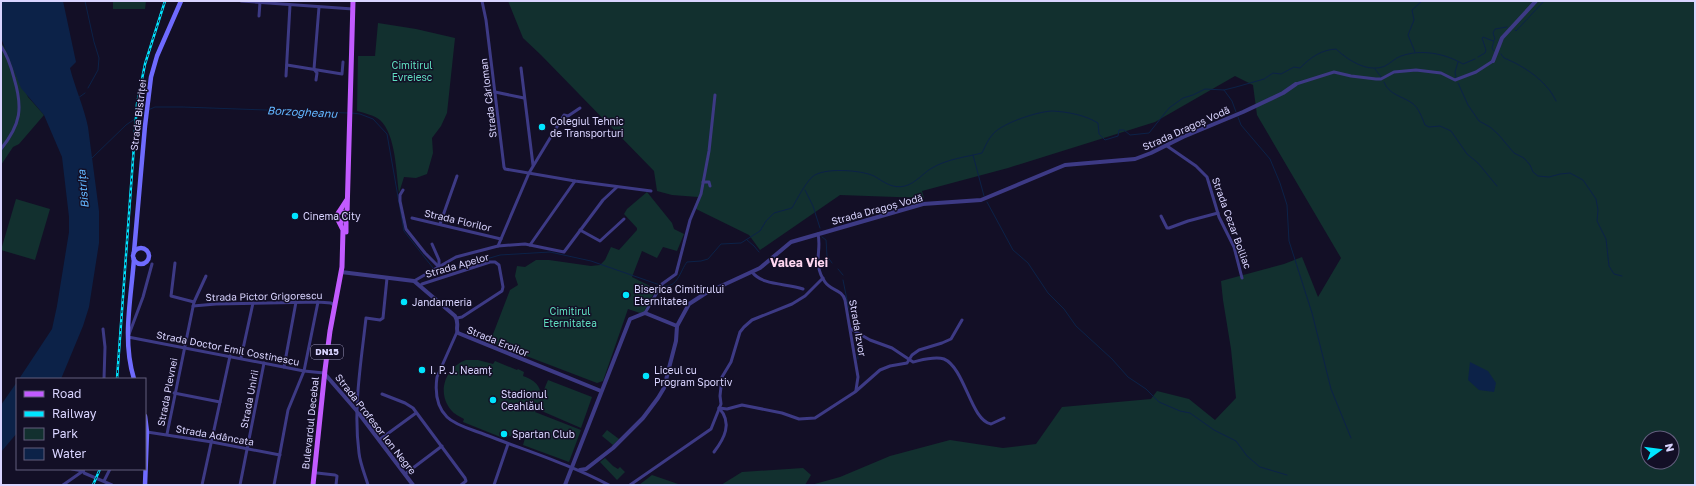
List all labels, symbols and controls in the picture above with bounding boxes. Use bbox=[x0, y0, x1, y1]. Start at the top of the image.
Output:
street label: Strada Cârloman bbox=[477, 58, 499, 138]
park label: Cimitirul Evreiesc bbox=[392, 59, 433, 83]
street label: Strada Bistriței bbox=[128, 79, 149, 151]
water label: Borzogheanu bbox=[267, 103, 339, 121]
street label: Strada Dragoș Vodă bbox=[1141, 103, 1232, 154]
place label: Colegiul Tehnic de Transporturi bbox=[550, 115, 624, 139]
marker: Colegiul Tehnic de Transporturi bbox=[537, 122, 547, 132]
water label: Bistrița bbox=[74, 168, 92, 209]
street label: Strada Cezar Bolliac bbox=[1210, 176, 1254, 271]
street label: Strada Dragoș Vodă bbox=[830, 191, 924, 228]
street label: Strada Florilor bbox=[423, 206, 493, 234]
place label: Cinema City bbox=[303, 210, 361, 222]
marker: Cinema City bbox=[290, 211, 300, 221]
street label: Strada Apelor bbox=[424, 250, 490, 280]
district label: Valea Viei bbox=[770, 255, 828, 270]
place label: Biserica Cimitirului Eternitatea bbox=[634, 283, 724, 307]
street label: Strada Pictor Grigorescu bbox=[205, 289, 323, 303]
marker: Biserica Cimitirului Eternitatea bbox=[621, 290, 631, 300]
place label: Jandarmeria bbox=[412, 296, 472, 308]
marker: Jandarmeria bbox=[399, 297, 409, 307]
street label: Strada Izvor bbox=[847, 299, 869, 357]
park label: Cimitirul Eternitatea bbox=[543, 305, 597, 329]
street label: Strada Eroilor bbox=[465, 323, 531, 359]
street label: Strada Doctor Emil Costinescu bbox=[155, 328, 301, 368]
road number: DN15 bbox=[311, 345, 343, 359]
street label: Strada Plevnei bbox=[154, 357, 180, 427]
place label: I. P. J. Neamț bbox=[430, 364, 492, 377]
place label: Liceul cu Program Sportiv bbox=[654, 364, 733, 388]
marker: I. P. J. Neamț bbox=[417, 365, 427, 375]
street label: Strada Unirii bbox=[237, 369, 261, 429]
street label: Strada Profesor Ion Negre bbox=[333, 371, 419, 477]
marker: Liceul cu Program Sportiv bbox=[641, 371, 651, 381]
street label: Bulevardul Decebal bbox=[299, 376, 321, 470]
legend bbox=[16, 378, 146, 470]
text: Road bbox=[52, 386, 81, 401]
place label: Stadionul Ceahlăul bbox=[501, 388, 547, 412]
marker: Stadionul Ceahlăul bbox=[488, 395, 498, 405]
text: Railway bbox=[52, 406, 97, 421]
street label: Strada Adâncata bbox=[175, 422, 255, 448]
text: Park bbox=[52, 426, 78, 441]
place label: Spartan Club bbox=[512, 428, 575, 440]
marker: Spartan Club bbox=[499, 429, 509, 439]
north arrow bbox=[1640, 430, 1680, 470]
text: N bbox=[1663, 442, 1678, 453]
text: Water bbox=[52, 446, 86, 461]

